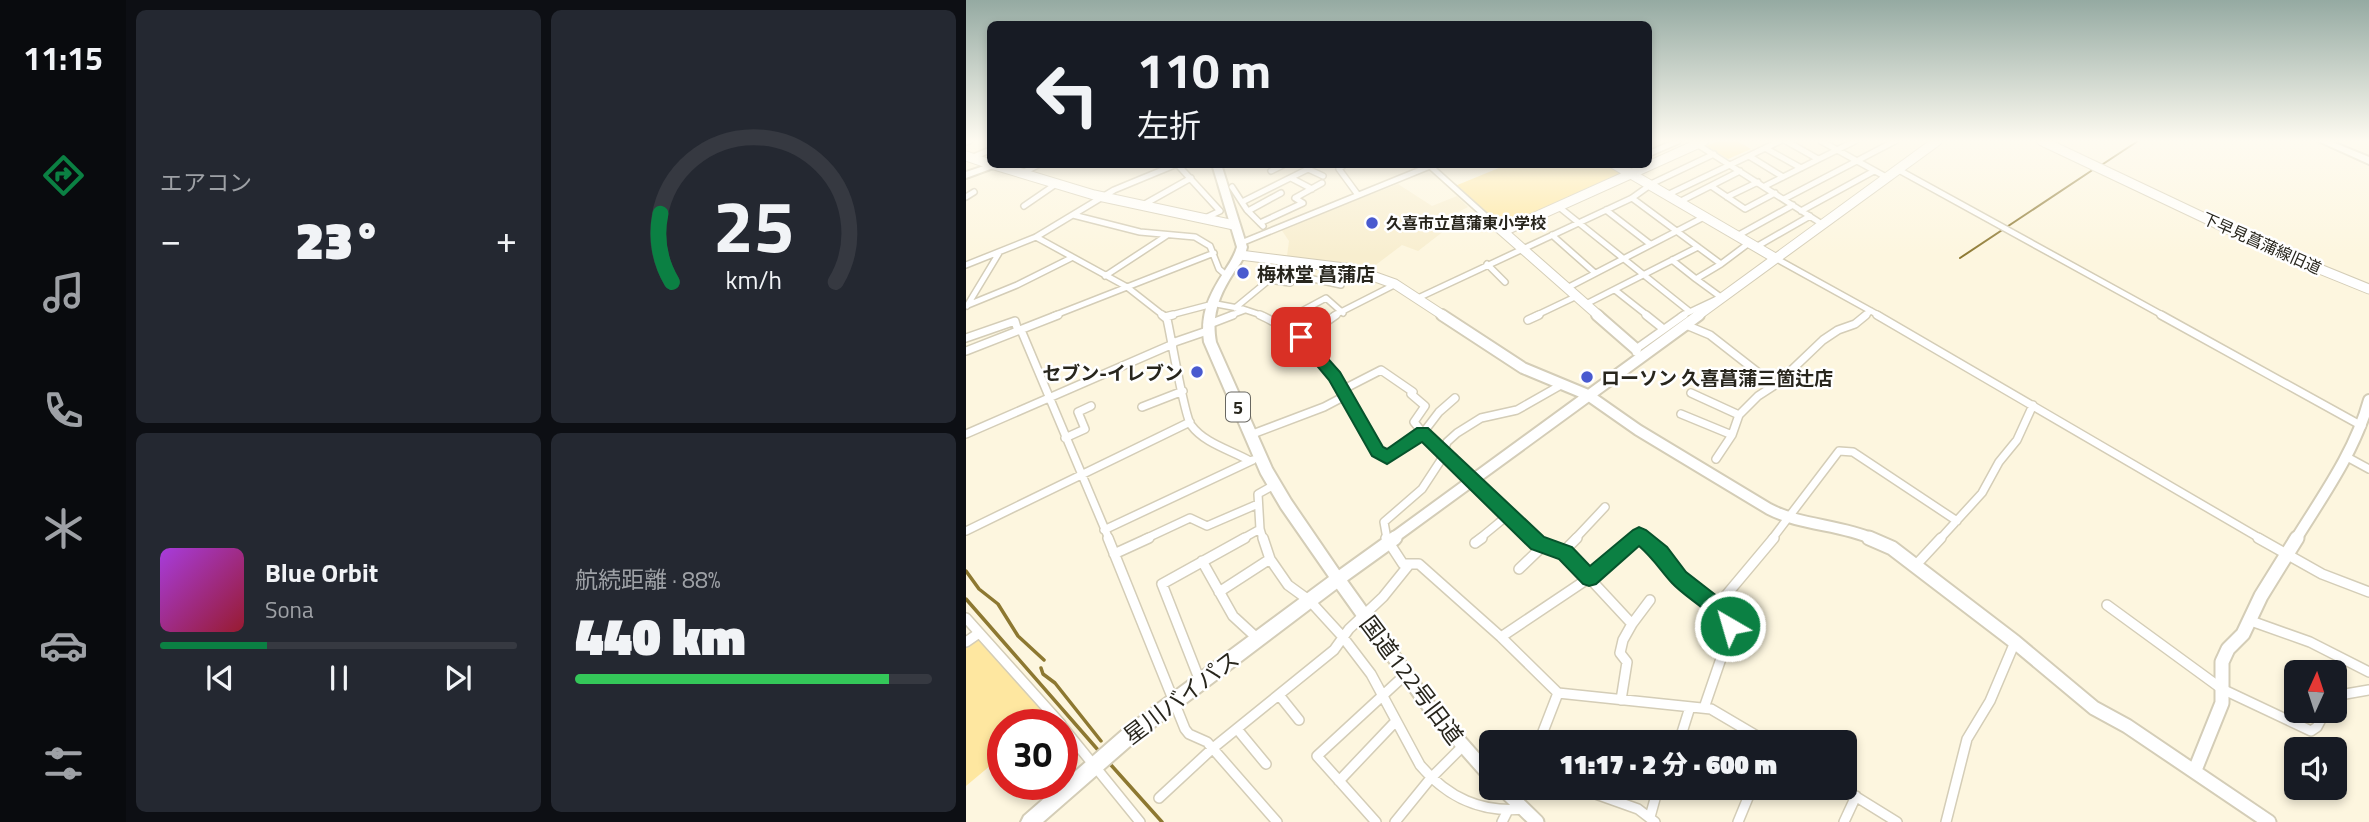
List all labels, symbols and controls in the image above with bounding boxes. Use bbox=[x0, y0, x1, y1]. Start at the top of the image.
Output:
text: 110 m bbox=[1137, 32, 1271, 107]
text: 11:15 bbox=[23, 34, 103, 82]
icon: left bbox=[1022, 49, 1113, 140]
text: 左折 bbox=[1137, 101, 1201, 149]
icon: directions bbox=[39, 151, 88, 200]
text: エアコン bbox=[160, 165, 252, 200]
text: 25 bbox=[713, 171, 794, 281]
text: 23° bbox=[296, 200, 381, 279]
street label: 下早見菖蒲線旧道 bbox=[2199, 206, 2325, 280]
text: − bbox=[160, 210, 181, 268]
text: + bbox=[496, 210, 517, 268]
place label: 久喜市立菖蒲東小学校 bbox=[1386, 211, 1546, 235]
marker: 久喜市立菖蒲東小学校 bbox=[1364, 215, 1380, 231]
place label: 梅林堂 菖蒲店 bbox=[1257, 259, 1375, 288]
text: km/h bbox=[725, 261, 782, 299]
marker: 梅林堂 菖蒲店 bbox=[1235, 265, 1251, 281]
icon: music bbox=[39, 268, 88, 317]
pin bbox=[1271, 307, 1331, 367]
icon: arrive bbox=[1282, 318, 1320, 356]
place label: セブン-イレブン bbox=[1042, 358, 1183, 387]
place label: ローソン 久喜菖蒲三箇辻店 bbox=[1601, 363, 1833, 392]
marker: セブン-イレブン bbox=[1189, 364, 1205, 380]
marker: ローソン 久喜菖蒲三箇辻店 bbox=[1579, 369, 1595, 385]
icon: phone bbox=[39, 386, 88, 435]
road number: 5 bbox=[1226, 393, 1250, 422]
icon: climate bbox=[39, 504, 88, 553]
text: Blue Orbit bbox=[265, 553, 378, 592]
text: 航続距離 · 88% bbox=[575, 562, 721, 597]
position arrow bbox=[1693, 589, 1767, 663]
text: Sona bbox=[265, 592, 313, 627]
text: 440 km bbox=[575, 596, 746, 675]
street label: 国道122号旧道 bbox=[1352, 608, 1472, 752]
icon: car bbox=[39, 621, 88, 670]
street label: 星川バイパス bbox=[1116, 642, 1246, 752]
icon: previous bbox=[201, 659, 239, 697]
icon: pause bbox=[320, 659, 358, 697]
icon: next bbox=[439, 659, 477, 697]
north arrow bbox=[2284, 660, 2347, 723]
map controls bbox=[2284, 660, 2347, 800]
speed limit sign: 30 bbox=[987, 709, 1078, 800]
button: sound bbox=[2284, 737, 2347, 800]
icon: filters bbox=[39, 739, 88, 788]
text: 11:17 · 2 分 · 600 m bbox=[1559, 745, 1777, 784]

